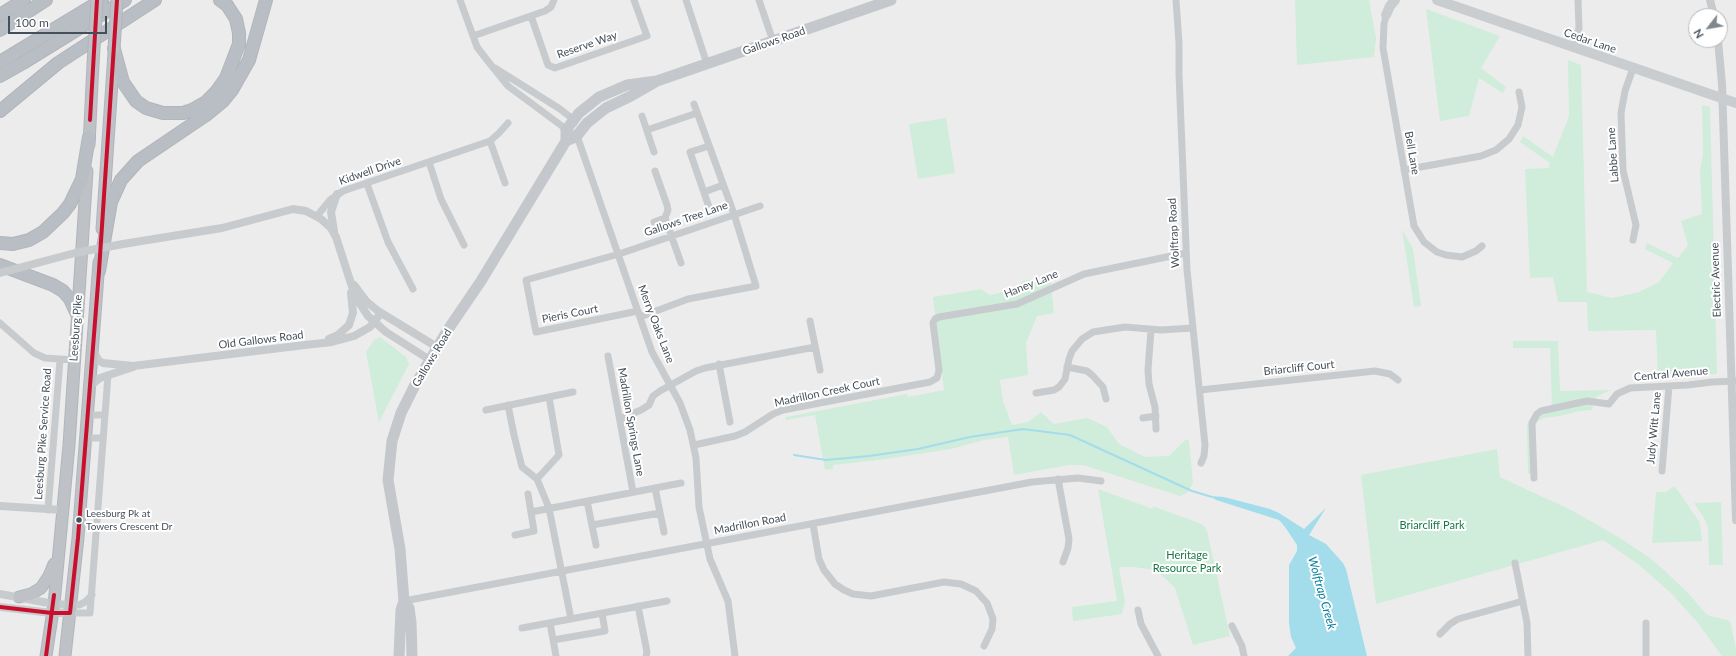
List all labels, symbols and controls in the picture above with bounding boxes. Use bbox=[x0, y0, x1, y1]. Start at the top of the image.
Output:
scale bar bbox=[10, 8, 109, 34]
north arrow bbox=[1688, 8, 1728, 48]
text: 100 m bbox=[15, 15, 49, 30]
street label: Gallows Road bbox=[741, 24, 807, 58]
street label: Cedar Lane bbox=[1562, 26, 1618, 56]
text: N bbox=[1690, 27, 1706, 41]
street label: Reserve Way bbox=[555, 29, 619, 61]
street label: Labbe Lane bbox=[1604, 127, 1622, 183]
street label: Bell Lane bbox=[1402, 130, 1422, 176]
street label: Kidwell Drive bbox=[337, 154, 403, 188]
street label: Wolftrap Road bbox=[1166, 198, 1182, 268]
street label: Gallows Tree Lane bbox=[642, 199, 730, 239]
street label: Electric Avenue bbox=[1708, 242, 1724, 318]
street label: Haney Lane bbox=[1002, 267, 1060, 301]
street label: Merry Oaks Lane bbox=[635, 283, 677, 365]
street label: Leesburg Pike bbox=[67, 294, 85, 362]
street label: Pieris Court bbox=[541, 302, 599, 326]
street label: Gallows Road bbox=[410, 327, 454, 389]
street label: Old Gallows Road bbox=[218, 328, 304, 352]
street label: Briarcliff Court bbox=[1263, 358, 1335, 378]
street label: Central Avenue bbox=[1633, 364, 1709, 384]
street label: Madrillon Springs Lane bbox=[615, 367, 647, 477]
street label: Leesburg Pike Service Road bbox=[32, 368, 54, 500]
street label: Madrillon Creek Court bbox=[773, 374, 881, 410]
street label: Judy Witt Lane bbox=[1644, 391, 1664, 465]
place label: Leesburg Pk at Towers Crescent Dr bbox=[86, 508, 172, 532]
street label: Madrillon Road bbox=[713, 511, 787, 537]
marker: Leesburg Pk at Towers Crescent Dr bbox=[74, 515, 84, 525]
park label: Briarcliff Park bbox=[1400, 518, 1464, 532]
park label: Heritage Resource Park bbox=[1153, 548, 1221, 574]
water label: Wolftrap Creek bbox=[1305, 555, 1339, 631]

